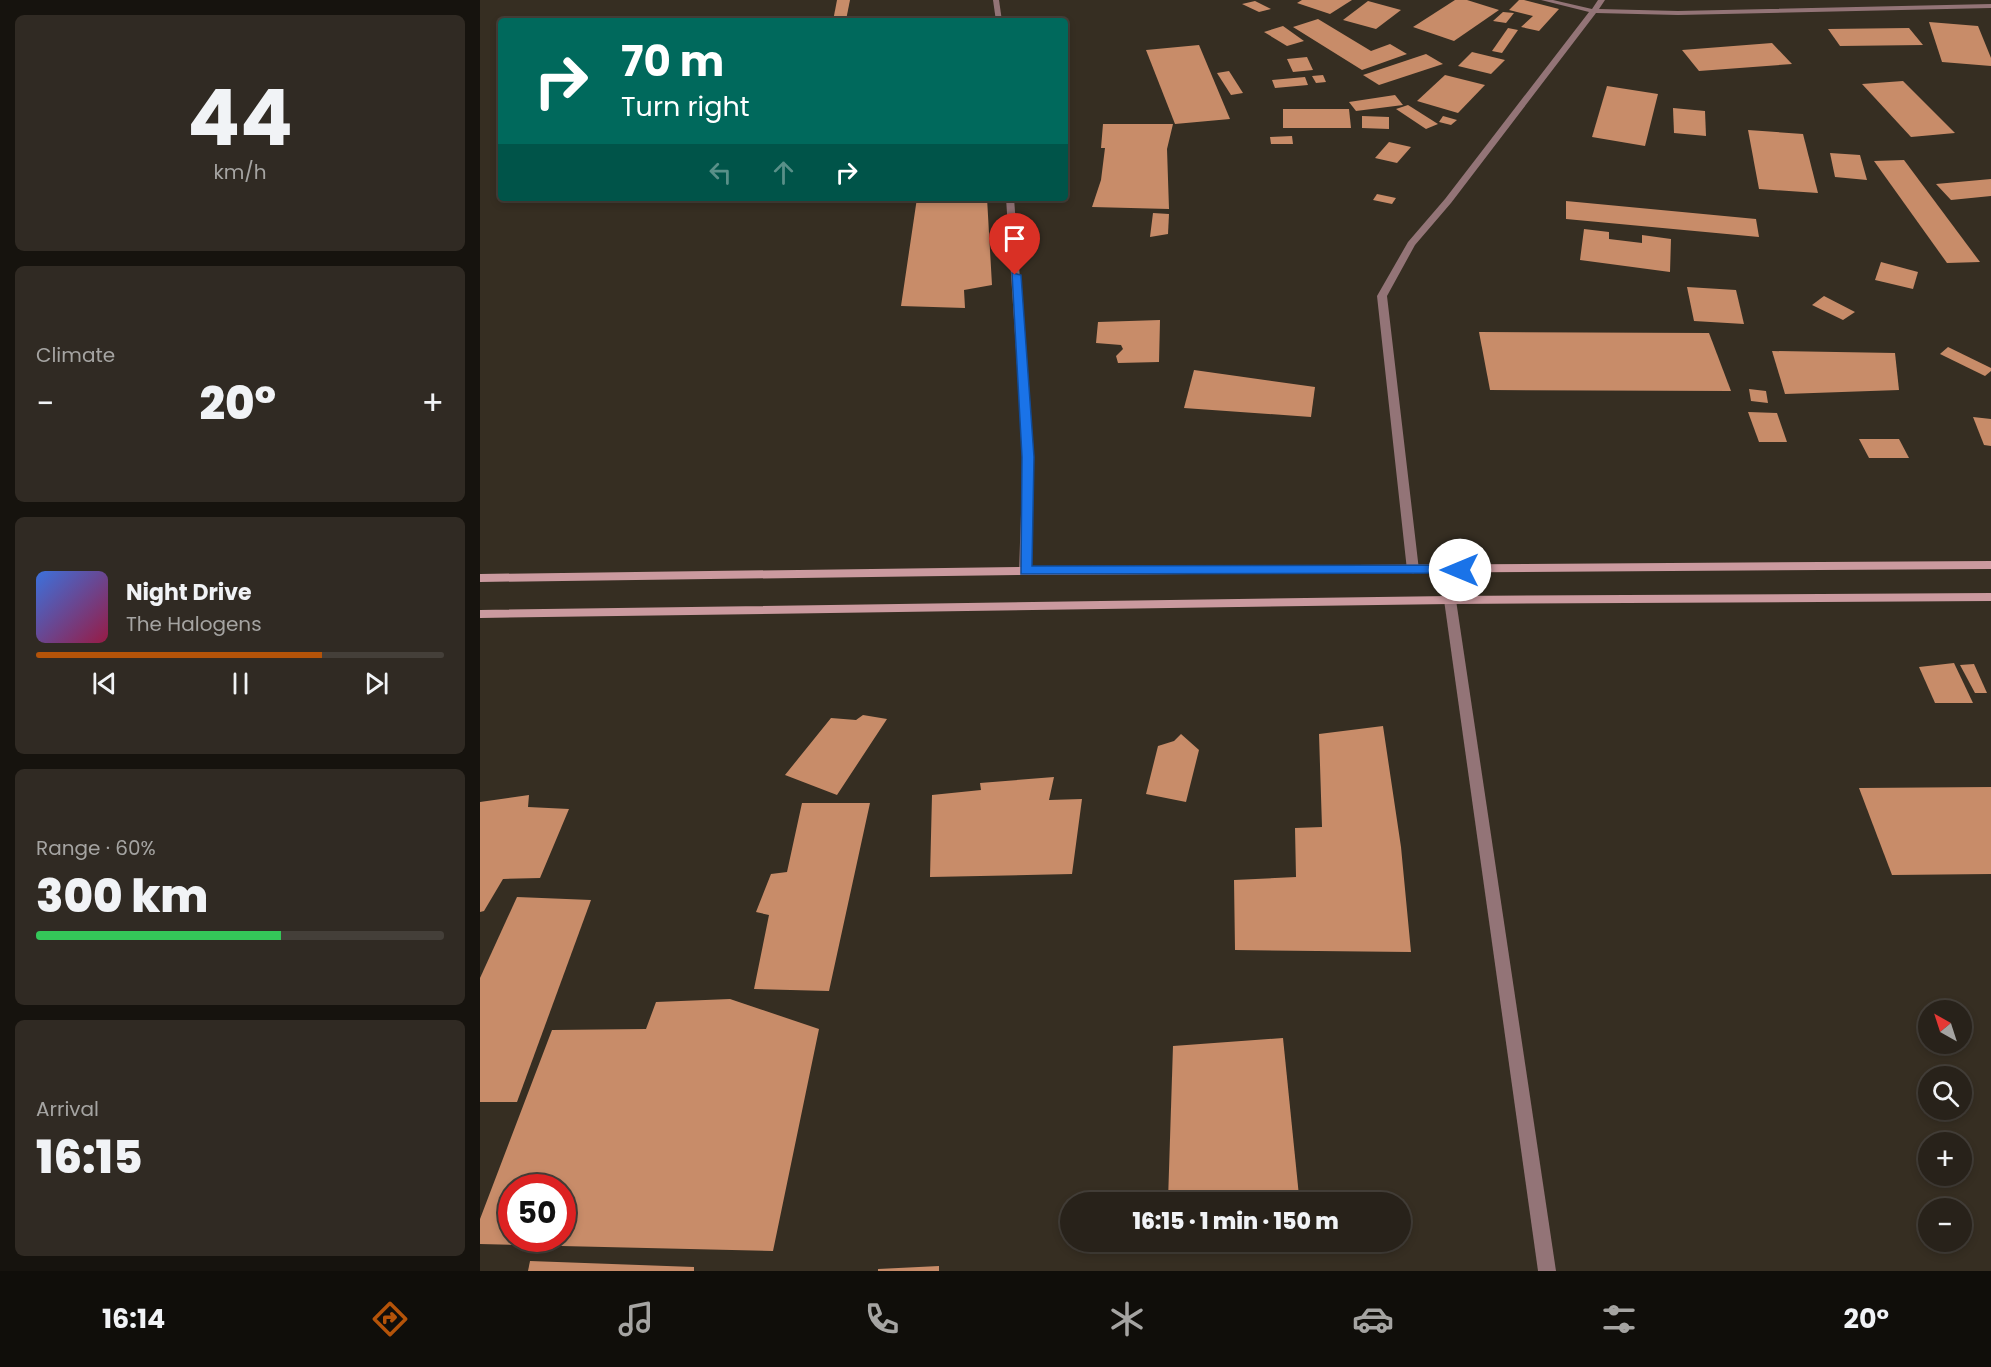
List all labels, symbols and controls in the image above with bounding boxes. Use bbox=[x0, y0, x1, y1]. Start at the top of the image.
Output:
text: 70 m bbox=[621, 32, 724, 91]
icon: right bbox=[522, 42, 600, 120]
text: 44 bbox=[187, 63, 293, 172]
text: Turn right bbox=[621, 88, 750, 125]
icon: left bbox=[704, 156, 737, 189]
icon: ahead bbox=[767, 156, 800, 189]
icon: right bbox=[830, 156, 863, 189]
text: km/h bbox=[213, 158, 267, 186]
pin bbox=[989, 213, 1040, 275]
icon: arrive bbox=[998, 222, 1031, 255]
text: Climate bbox=[36, 341, 115, 369]
text: 20° bbox=[199, 372, 276, 435]
text: − bbox=[36, 380, 54, 427]
text: + bbox=[421, 380, 444, 427]
position arrow bbox=[1428, 538, 1492, 602]
text: Night Drive bbox=[126, 577, 252, 608]
text: The Halogens bbox=[126, 610, 262, 638]
icon: previous bbox=[88, 667, 121, 700]
icon: pause bbox=[224, 667, 257, 700]
icon: next bbox=[360, 667, 393, 700]
text: Range · 60% bbox=[36, 834, 156, 862]
text: 300 km bbox=[36, 865, 208, 928]
north arrow bbox=[1918, 1000, 1972, 1054]
map controls bbox=[1918, 1000, 1972, 1252]
button: search bbox=[1918, 1066, 1972, 1120]
text: Arrival bbox=[36, 1095, 99, 1123]
text: 16:15 bbox=[36, 1126, 142, 1189]
button: + bbox=[1918, 1132, 1972, 1186]
speed limit sign: 50 bbox=[498, 1174, 576, 1252]
button: − bbox=[1918, 1198, 1972, 1252]
text: 16:15 · 1 min · 150 m bbox=[1132, 1206, 1339, 1237]
icon: directions bbox=[369, 1298, 411, 1340]
icon: music bbox=[615, 1298, 657, 1340]
icon: phone bbox=[861, 1298, 903, 1340]
icon: climate bbox=[1106, 1298, 1148, 1340]
icon: car bbox=[1352, 1298, 1394, 1340]
icon: filters bbox=[1598, 1298, 1640, 1340]
text: 16:14 bbox=[102, 1300, 165, 1337]
text: 20° bbox=[1844, 1300, 1889, 1337]

